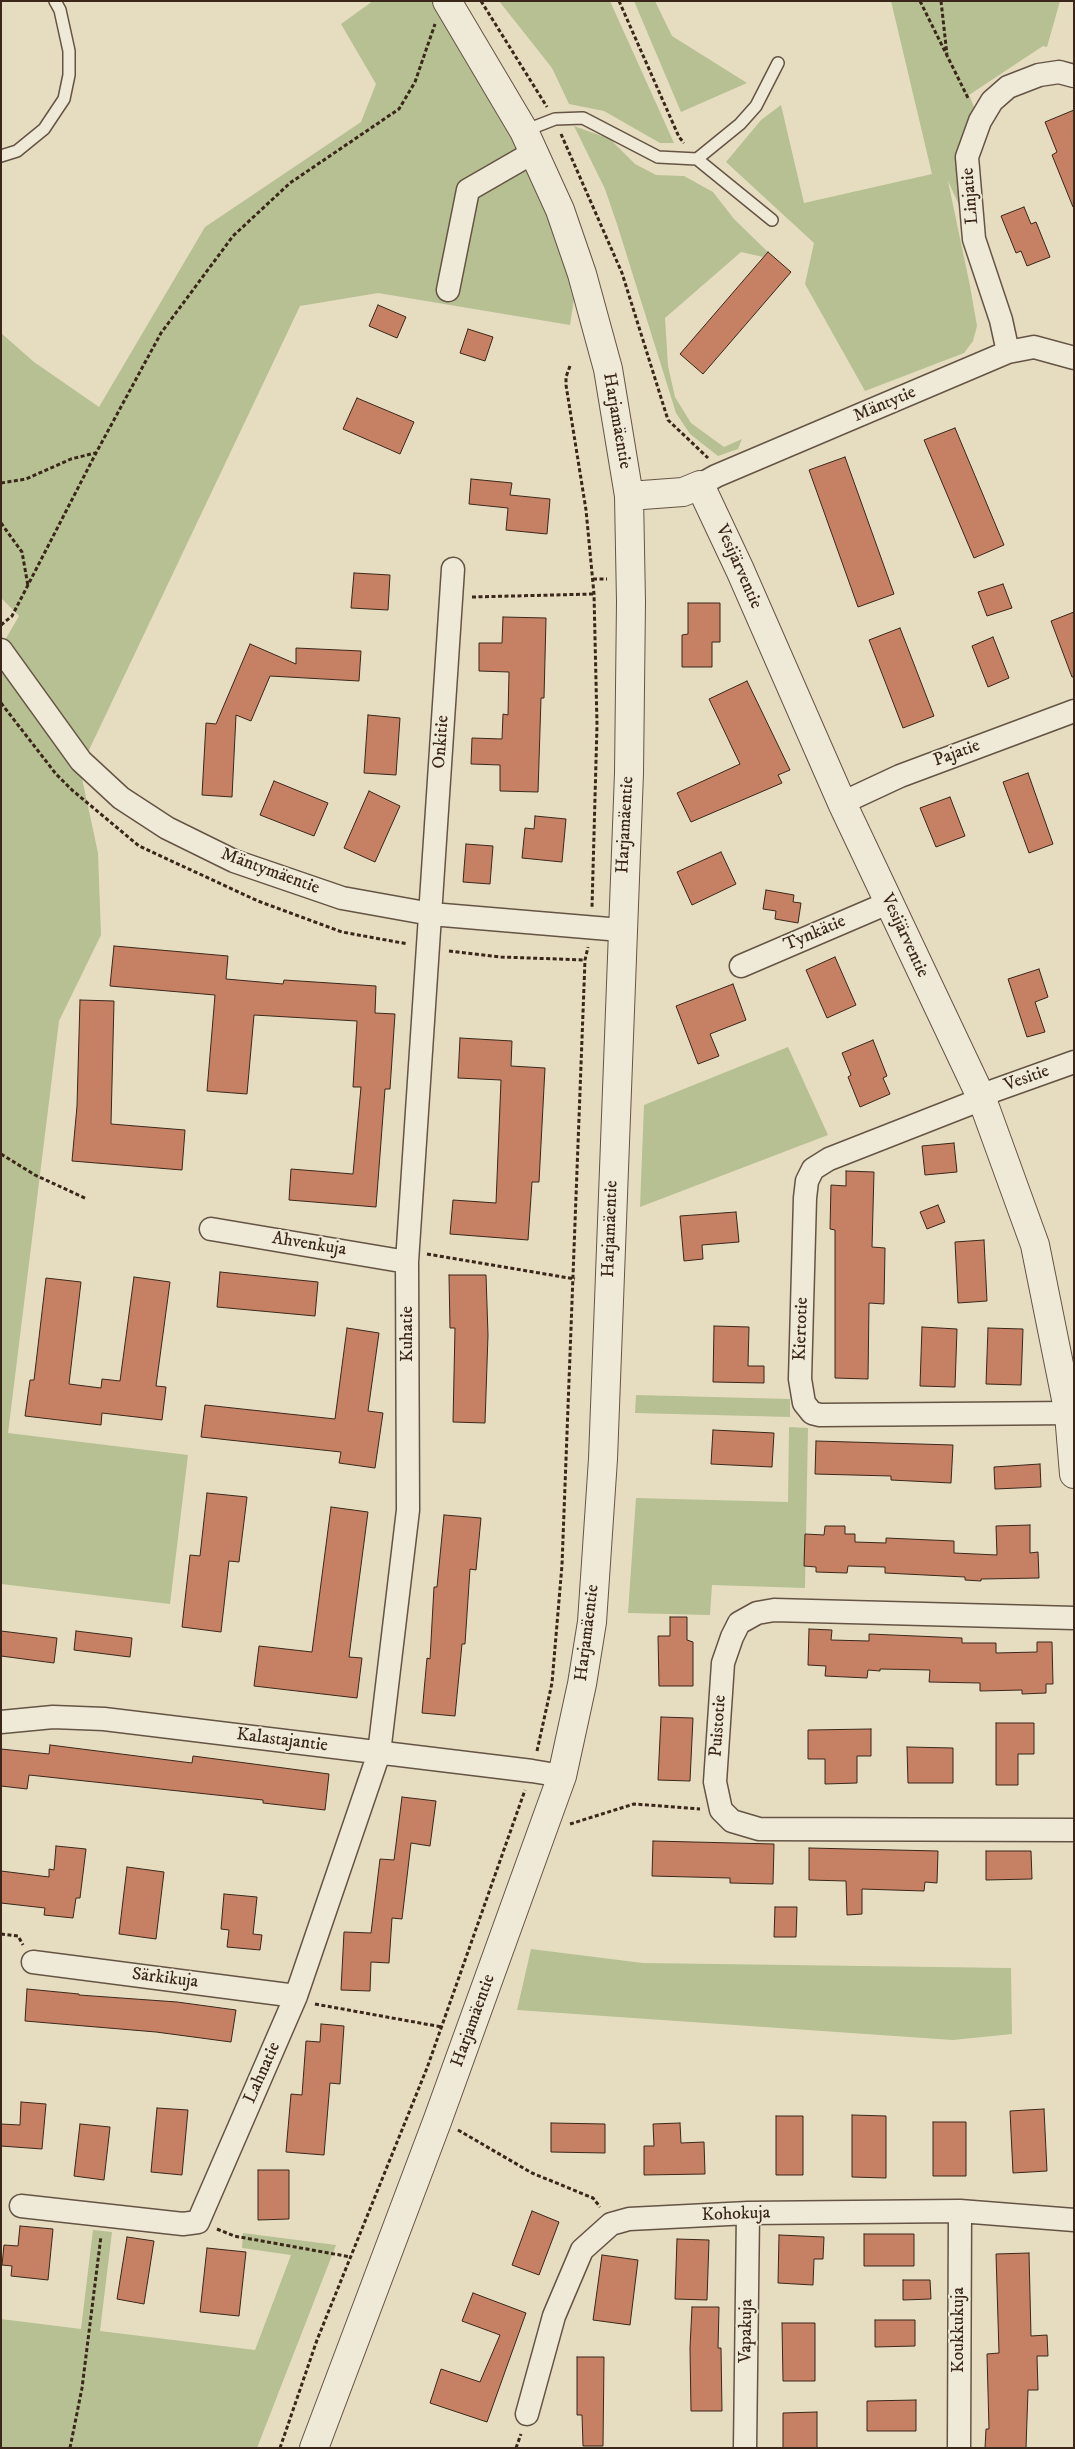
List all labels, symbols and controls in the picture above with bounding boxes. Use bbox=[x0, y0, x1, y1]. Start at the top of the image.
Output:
street label: Linjatie bbox=[958, 167, 984, 225]
street label: Harjamäentie bbox=[597, 371, 635, 471]
street label: Mäntytie bbox=[851, 382, 919, 428]
street label: Vesijärventie bbox=[710, 522, 766, 612]
street label: Onkitie bbox=[429, 715, 455, 769]
street label: Pajatie bbox=[931, 736, 983, 772]
street label: Harjamäentie bbox=[613, 776, 639, 874]
street label: Mäntymäentie bbox=[218, 844, 322, 900]
street label: Vesijärventie bbox=[875, 891, 933, 981]
street label: Tynkätie bbox=[781, 911, 849, 957]
street label: Vesitie bbox=[1002, 1061, 1052, 1097]
street label: Harjamäentie bbox=[599, 1180, 623, 1278]
street label: Ahvenkuja bbox=[270, 1228, 348, 1262]
street label: Kiertotie bbox=[790, 1297, 814, 1361]
street label: Kuhatie bbox=[397, 1306, 419, 1362]
street label: Harjamäentie bbox=[571, 1583, 605, 1683]
street label: Puistotie bbox=[706, 1694, 732, 1758]
street label: Kalastajantie bbox=[235, 1725, 329, 1757]
street label: Särkikuja bbox=[131, 1964, 199, 1994]
street label: Harjamäentie bbox=[447, 1972, 501, 2070]
street label: Lahnatie bbox=[240, 2039, 286, 2107]
street label: Kohokuja bbox=[701, 2203, 771, 2227]
street label: Koukkukuja bbox=[948, 2287, 970, 2373]
street label: Vapakuja bbox=[736, 2299, 758, 2363]

